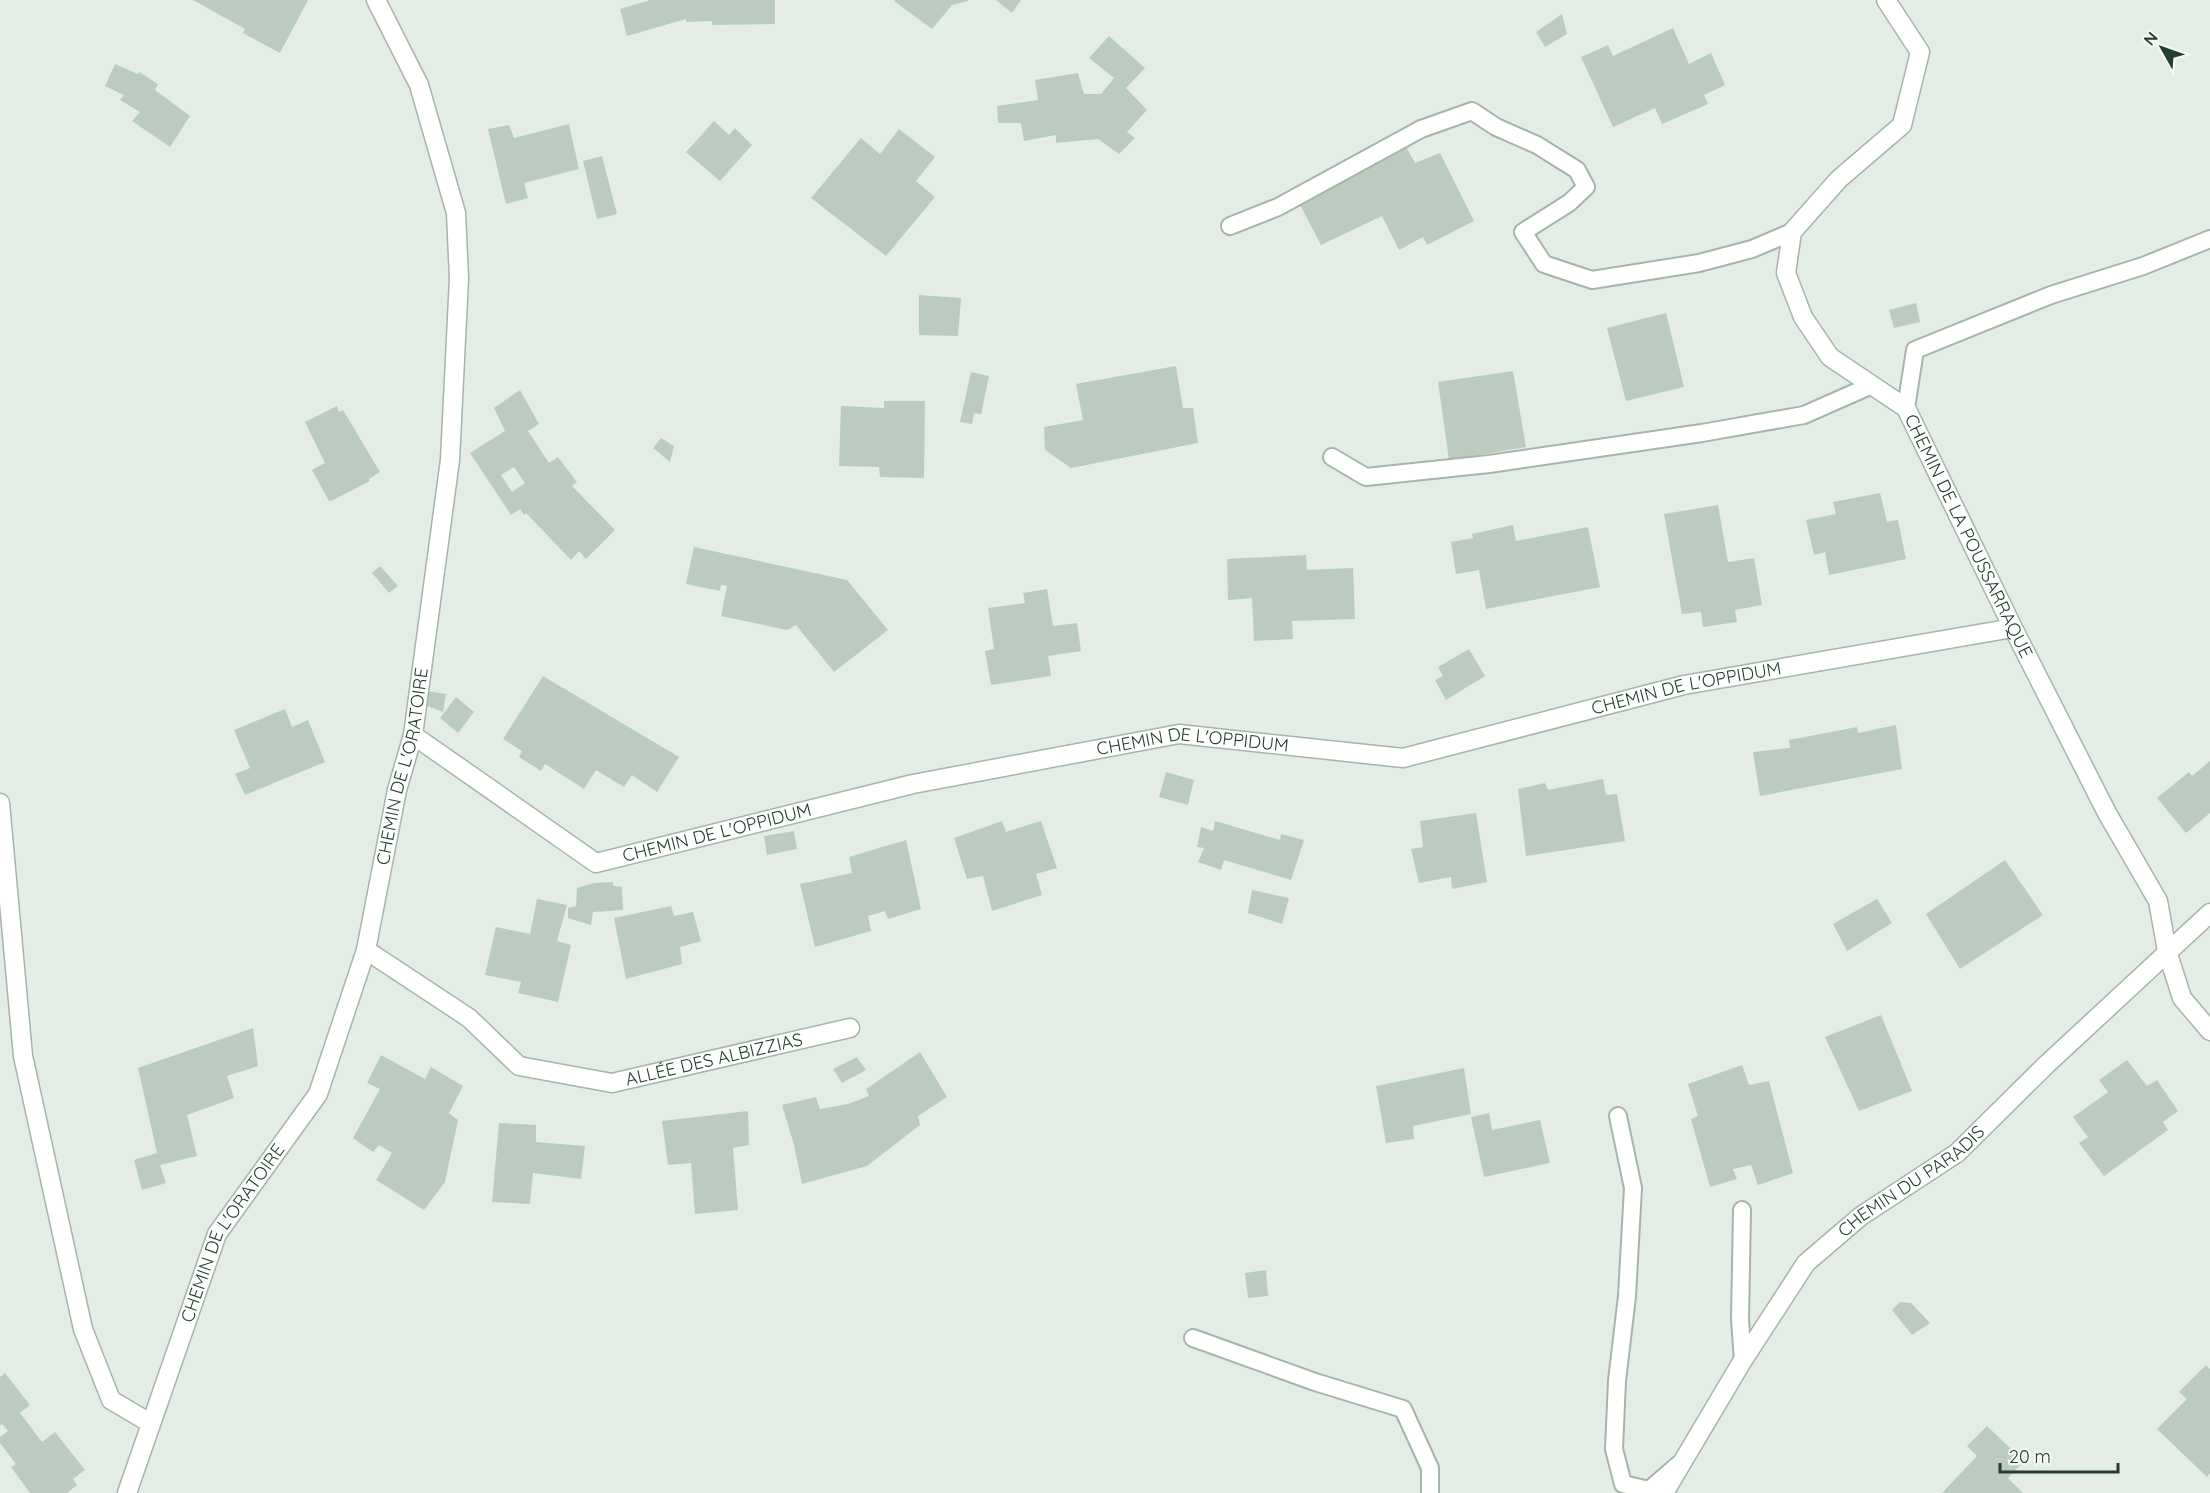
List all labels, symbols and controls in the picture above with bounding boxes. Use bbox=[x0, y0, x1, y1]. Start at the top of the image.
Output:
north arrow bbox=[2132, 18, 2192, 78]
text: N bbox=[2139, 27, 2162, 49]
street label: CHEMIN DE LA POUSSARRAQUE bbox=[1900, 410, 2038, 662]
street label: CHEMIN DE L'OPPIDUM bbox=[1589, 656, 1783, 720]
street label: CHEMIN DE L'ORATOIRE bbox=[371, 666, 433, 867]
street label: CHEMIN DE L'OPPIDUM bbox=[1095, 722, 1290, 760]
street label: CHEMIN DE L'OPPIDUM bbox=[620, 798, 814, 867]
street label: ALLÉE DES ALBIZZIAS bbox=[623, 1027, 805, 1091]
street label: CHEMIN DU PARADIS bbox=[1833, 1120, 1989, 1242]
street label: CHEMIN DE L'ORATOIRE bbox=[175, 1139, 289, 1325]
scale bar bbox=[2000, 1436, 2118, 1474]
text: 20 m bbox=[2009, 1445, 2051, 1468]

